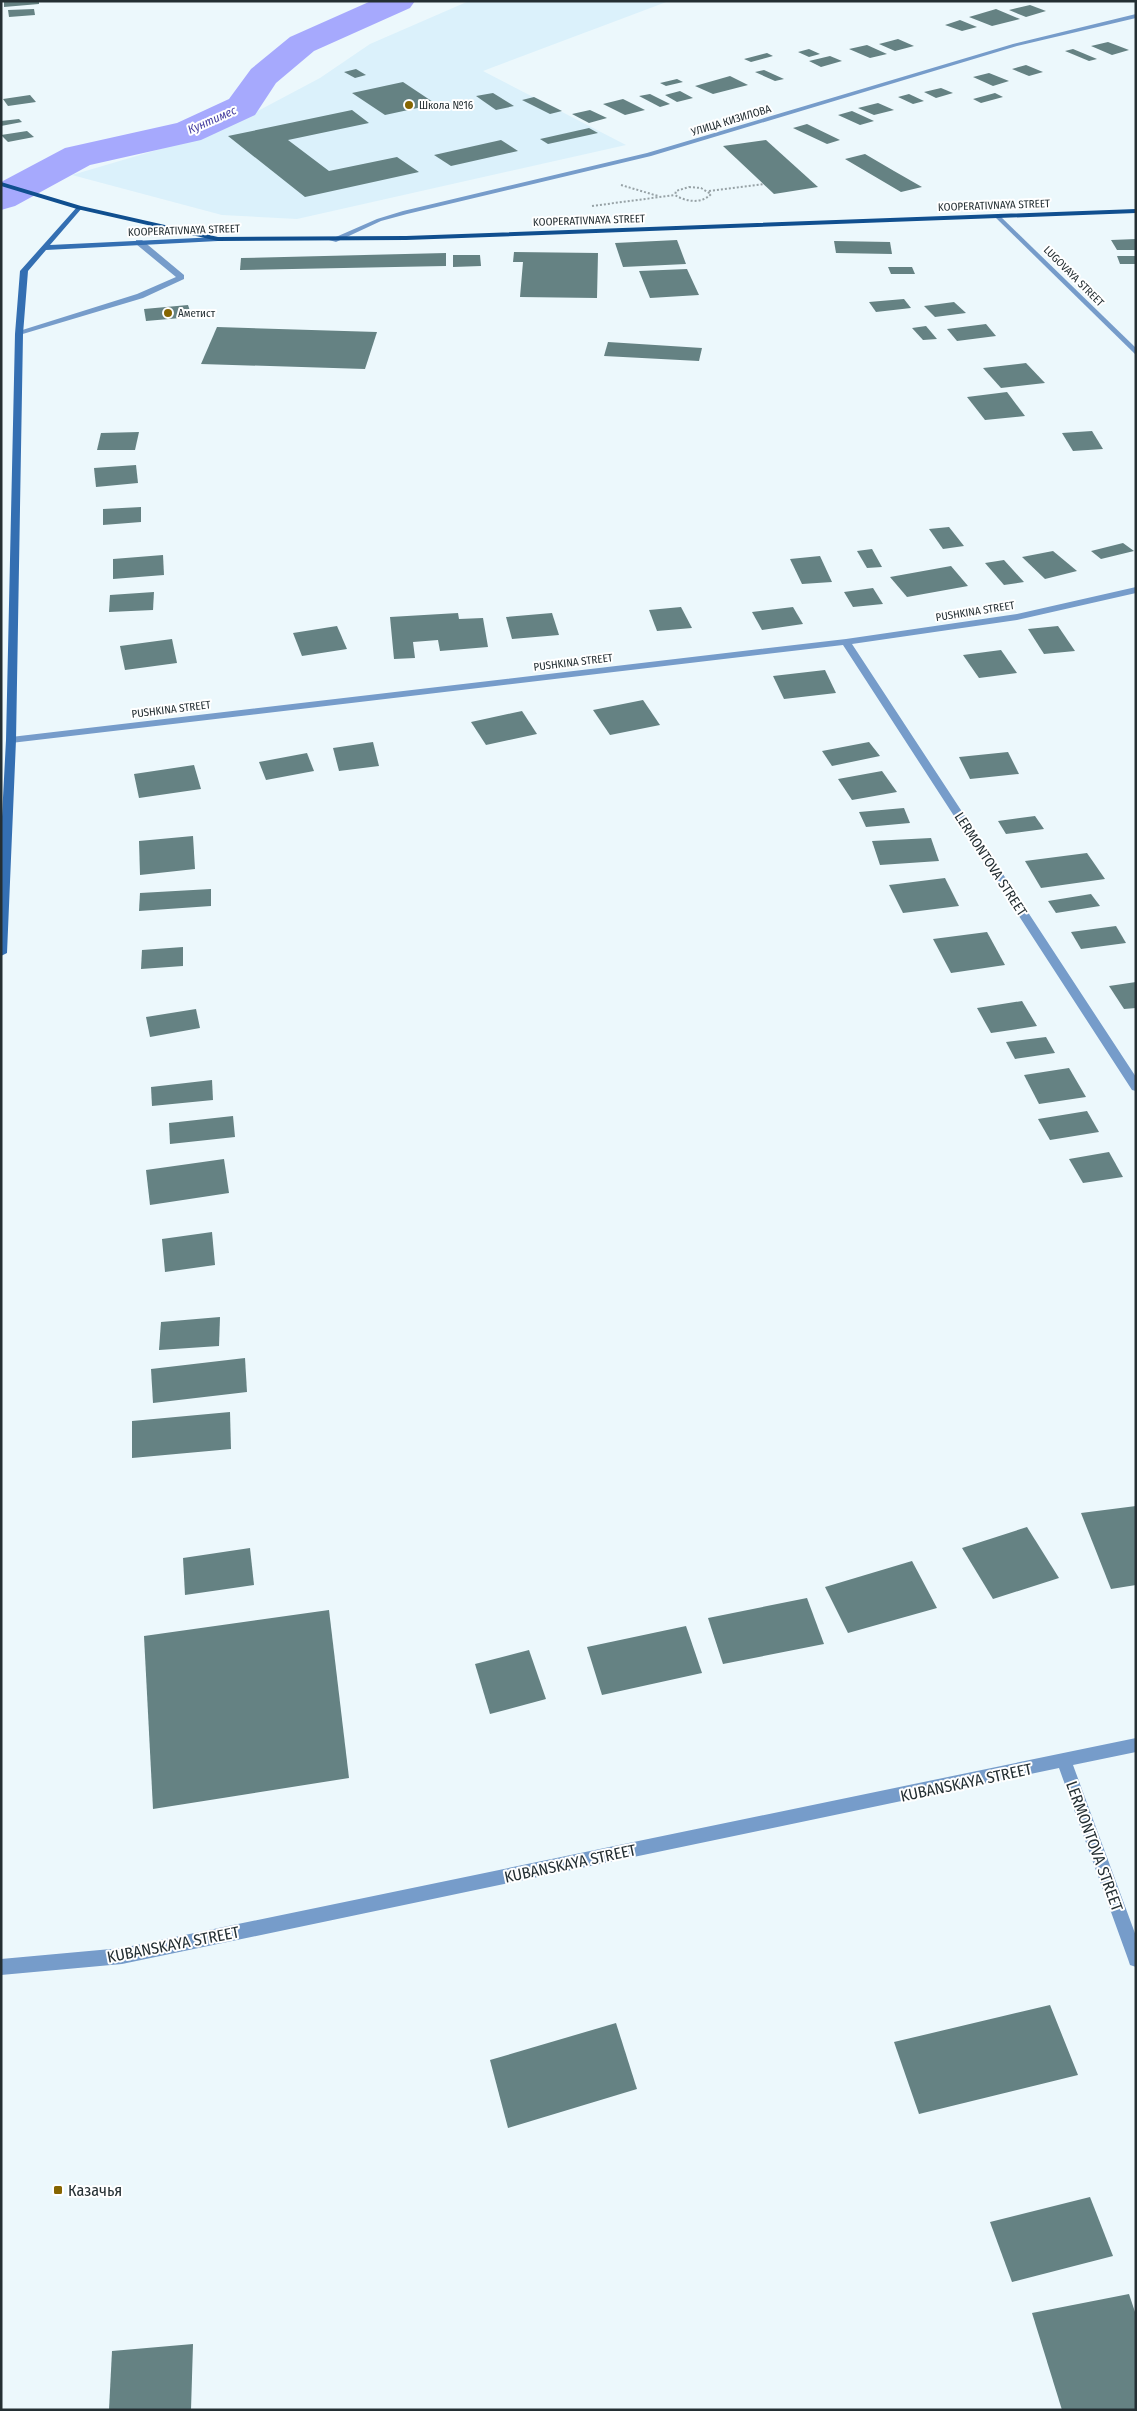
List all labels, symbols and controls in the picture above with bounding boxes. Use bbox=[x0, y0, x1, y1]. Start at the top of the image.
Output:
marker: Школа №16 bbox=[403, 99, 415, 111]
place label: Школа №16 bbox=[419, 99, 474, 112]
street label: УЛИЦА КИЗИЛОВА bbox=[689, 102, 773, 139]
water label: Кунтимес bbox=[186, 103, 239, 137]
street label: KOOPERATIVNAYA STREET bbox=[938, 197, 1051, 214]
street label: KOOPERATIVNAYA STREET bbox=[533, 212, 646, 229]
street label: KOOPERATIVNAYA STREET bbox=[128, 222, 241, 239]
street label: LUGOVAYA STREET bbox=[1041, 243, 1107, 310]
marker: Аметист bbox=[162, 307, 174, 319]
place label: Аметист bbox=[178, 307, 216, 320]
street label: PUSHKINA STREET bbox=[935, 599, 1016, 624]
street label: PUSHKINA STREET bbox=[533, 651, 614, 674]
street label: PUSHKINA STREET bbox=[131, 698, 212, 721]
street label: LERMONTOVA STREET bbox=[951, 809, 1031, 920]
street label: KUBANSKAYA STREET bbox=[899, 1759, 1034, 1806]
street label: LERMONTOVA STREET bbox=[1062, 1778, 1127, 1914]
street label: KUBANSKAYA STREET bbox=[503, 1840, 638, 1887]
street label: KUBANSKAYA STREET bbox=[105, 1922, 241, 1967]
place label: Казачья bbox=[68, 2181, 122, 2200]
marker: Казачья bbox=[52, 2184, 64, 2196]

